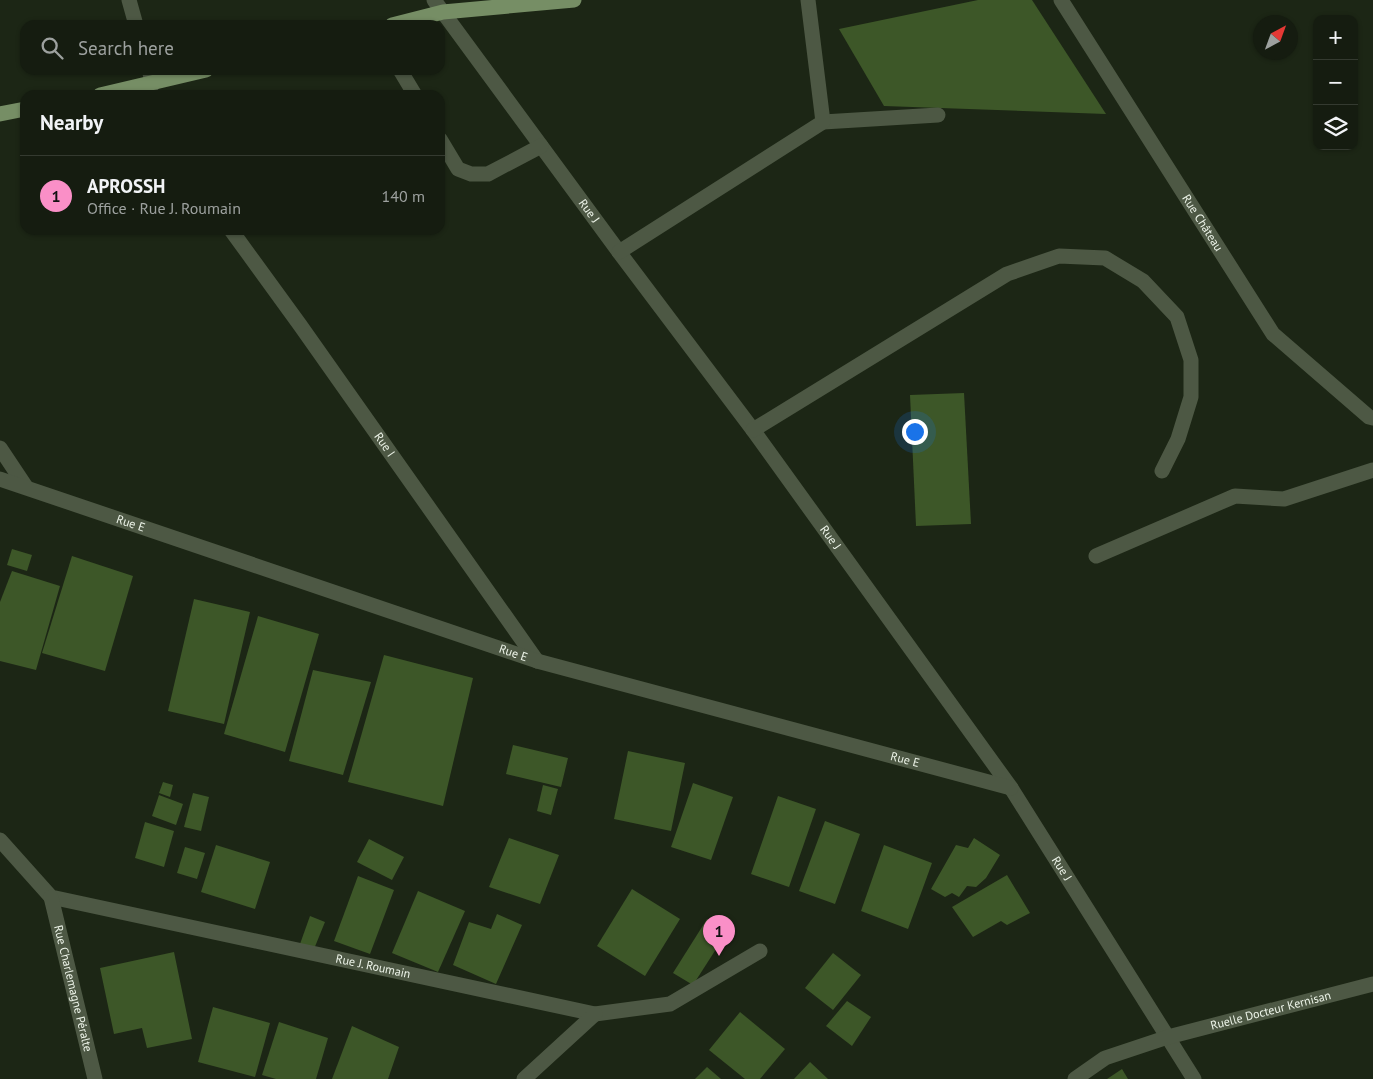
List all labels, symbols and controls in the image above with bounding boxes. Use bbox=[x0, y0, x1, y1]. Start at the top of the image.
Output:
north arrow bbox=[1253, 15, 1298, 60]
map controls bbox=[1313, 15, 1358, 150]
button: + bbox=[1313, 15, 1358, 60]
search box bbox=[20, 20, 445, 75]
icon: search bbox=[38, 34, 66, 62]
text: Search here bbox=[78, 36, 174, 60]
button: − bbox=[1313, 60, 1358, 105]
button: layers bbox=[1313, 105, 1358, 150]
text: Nearby bbox=[40, 109, 103, 136]
text: APROSSH bbox=[87, 174, 165, 198]
text: 1 bbox=[51, 186, 61, 206]
text: 140 m bbox=[382, 186, 425, 206]
street label: Rue Château bbox=[1179, 191, 1227, 254]
street label: Rue J bbox=[576, 196, 603, 226]
text: Office · Rue J. Roumain bbox=[87, 198, 241, 218]
your location bbox=[902, 419, 928, 445]
street label: Rue I bbox=[371, 429, 399, 460]
street label: Rue E bbox=[115, 511, 147, 535]
street label: Rue J bbox=[817, 522, 845, 552]
street label: Rue E bbox=[497, 641, 530, 664]
street label: Rue E bbox=[889, 748, 921, 770]
street label: Rue J bbox=[1049, 853, 1076, 884]
pin: 1 bbox=[703, 915, 735, 956]
street label: Rue Charlemagne Péralte bbox=[51, 923, 96, 1053]
street label: Rue J. Roumain bbox=[334, 950, 412, 981]
street label: Ruelle Docteur Kernisan bbox=[1209, 987, 1332, 1033]

